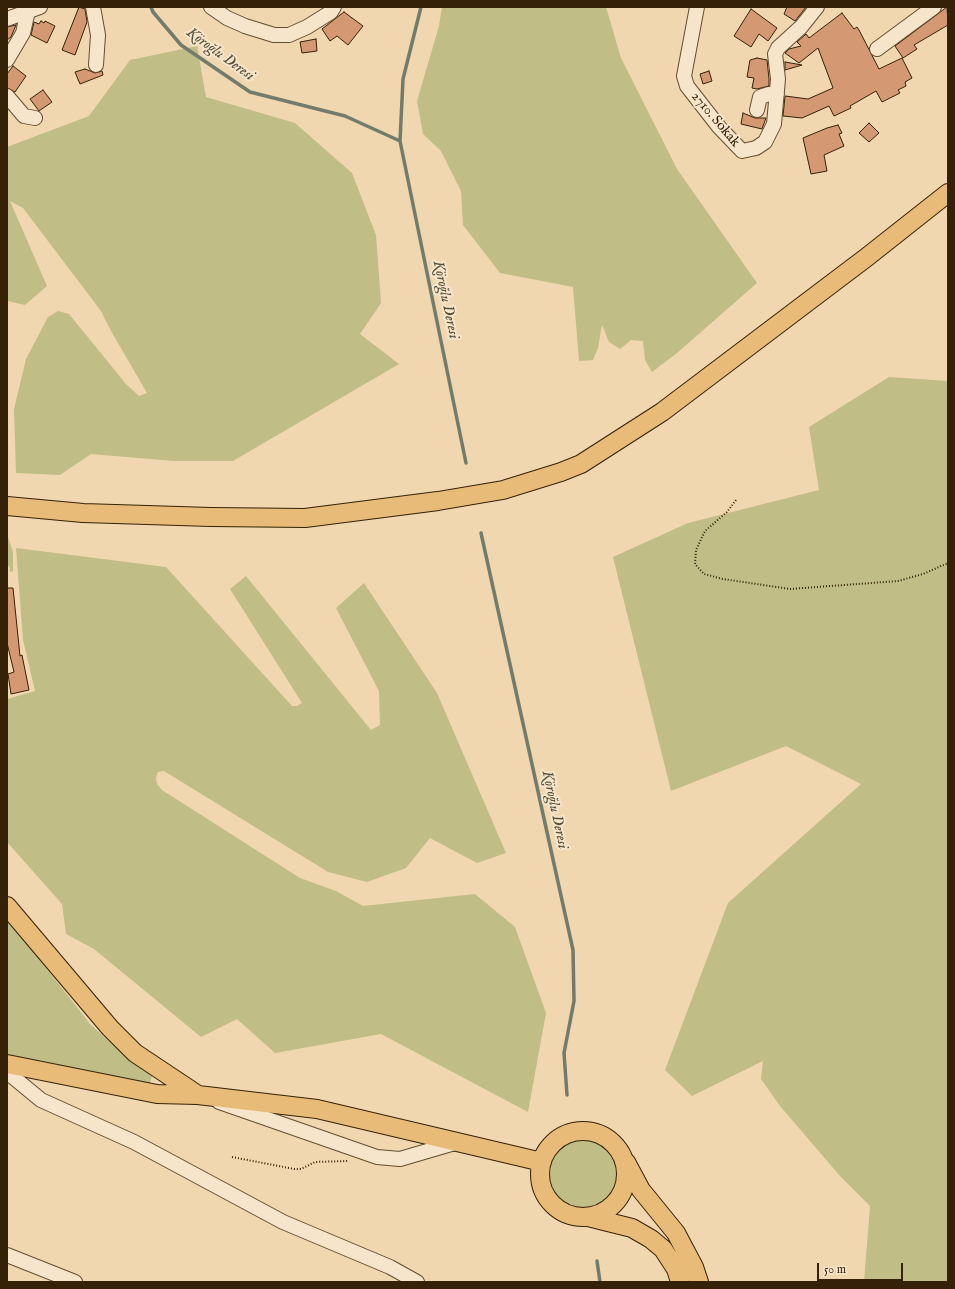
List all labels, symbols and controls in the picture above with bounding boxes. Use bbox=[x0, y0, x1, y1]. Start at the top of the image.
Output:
water label: Köroğlu Deresi bbox=[183, 24, 257, 86]
street label: 2710. Sokak bbox=[687, 89, 743, 151]
water label: Köroğlu Deresi bbox=[428, 259, 462, 341]
water label: Köroğlu Deresi bbox=[537, 769, 571, 851]
scale bar bbox=[819, 1255, 905, 1281]
text: 50 m bbox=[824, 1262, 846, 1277]

